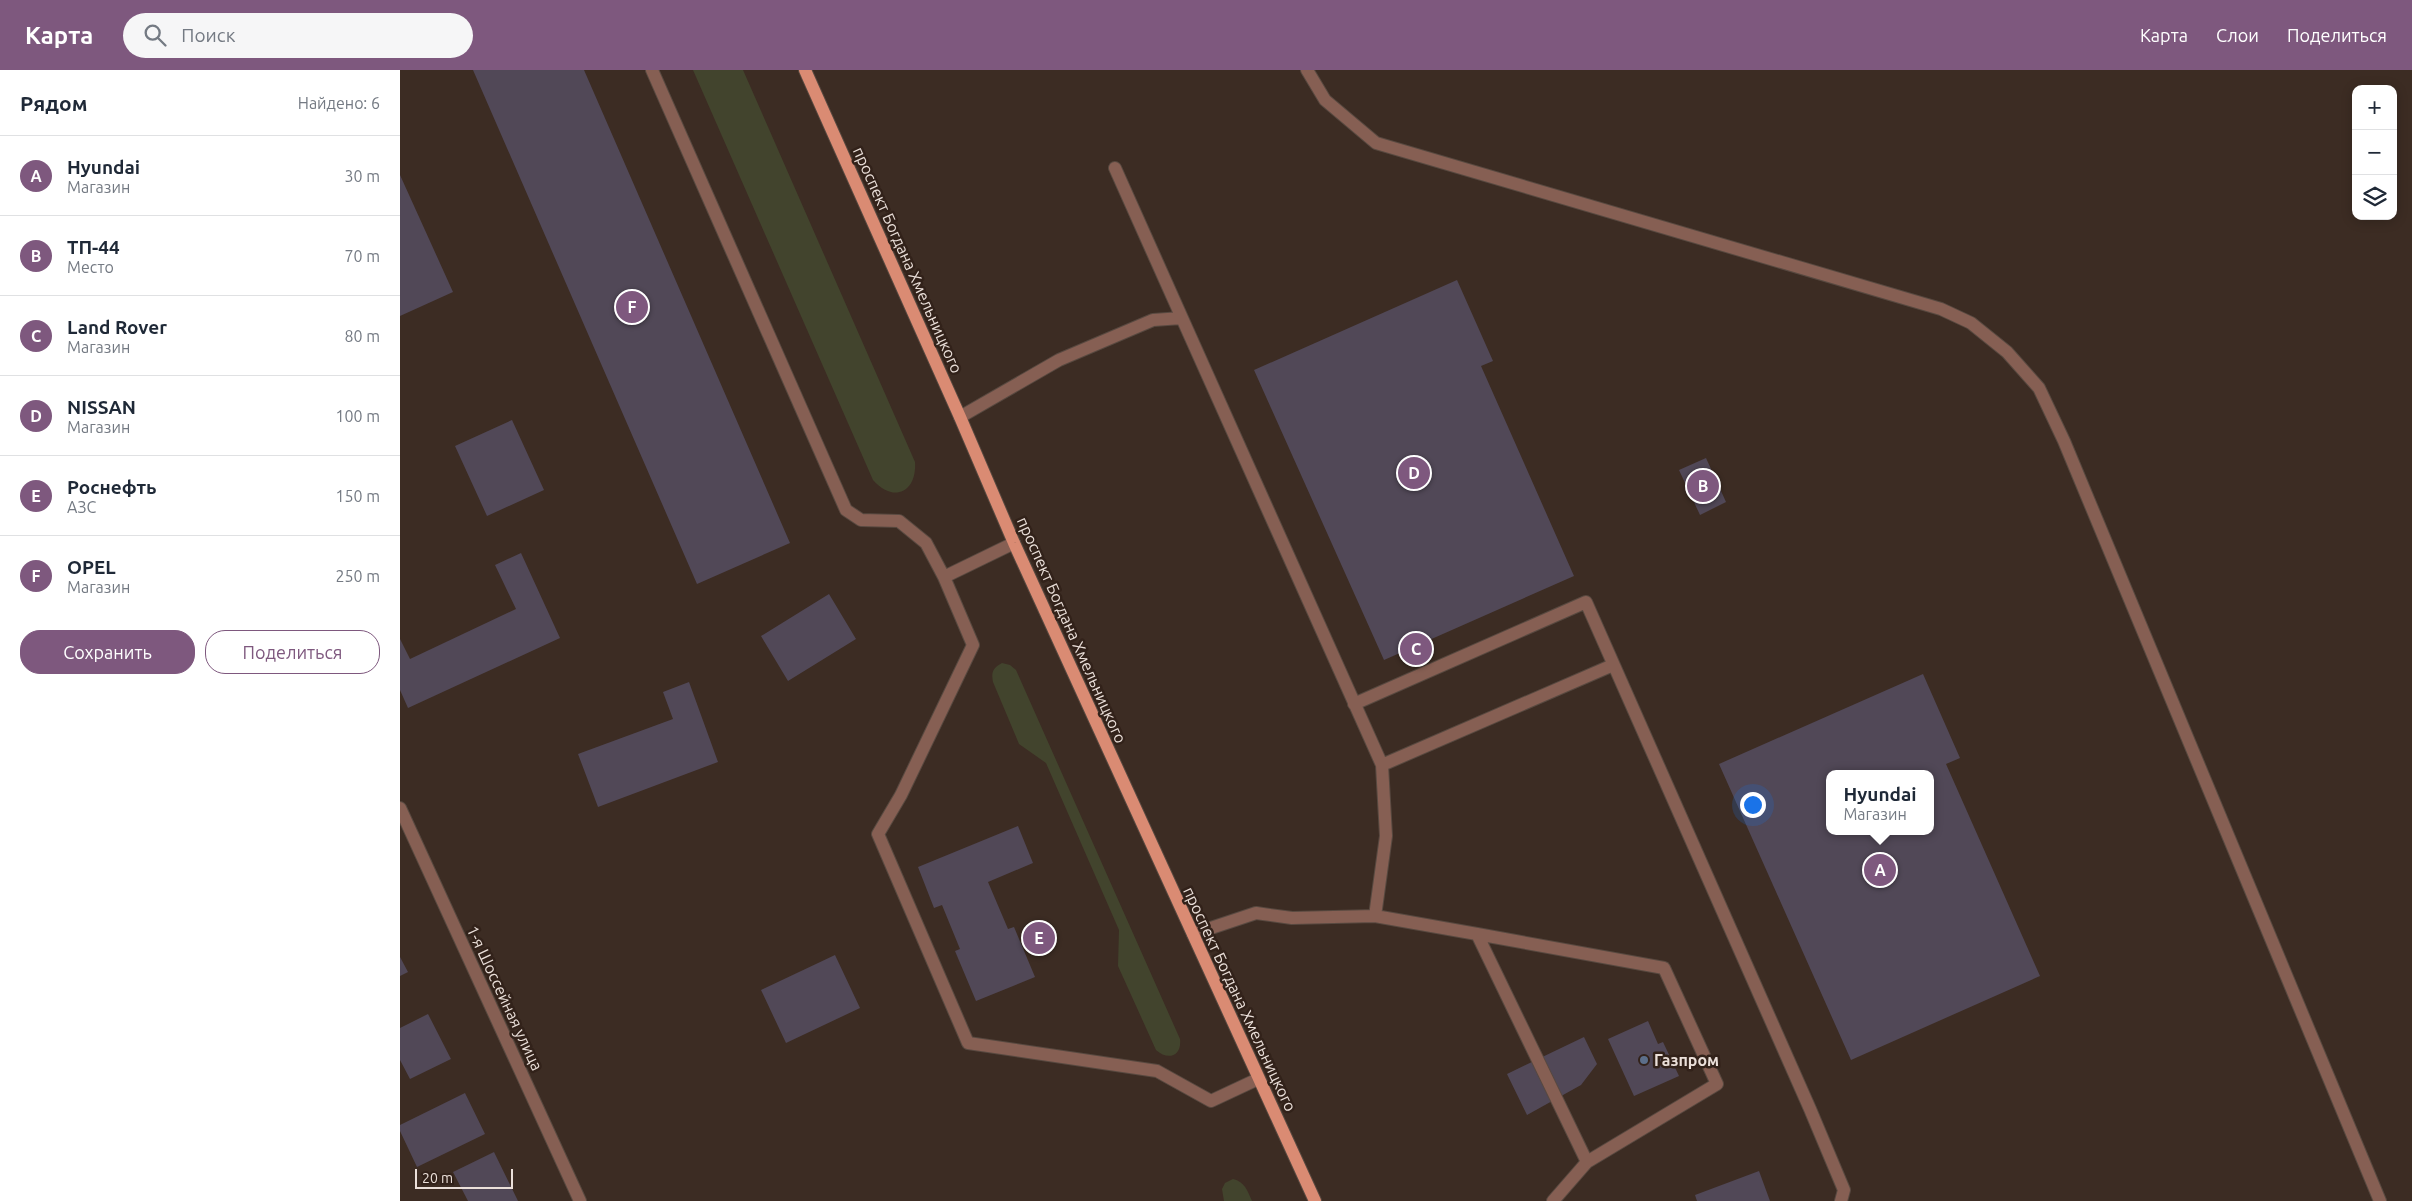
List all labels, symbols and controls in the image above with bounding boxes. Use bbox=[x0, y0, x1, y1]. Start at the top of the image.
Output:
search box bbox=[123, 13, 473, 58]
icon: search bbox=[141, 21, 169, 49]
text: Карта bbox=[25, 22, 93, 49]
text: Поиск bbox=[181, 24, 235, 46]
text: Карта bbox=[2140, 25, 2188, 45]
text: Слои bbox=[2216, 25, 2259, 45]
text: Поделиться bbox=[2287, 25, 2387, 45]
map controls bbox=[2352, 85, 2397, 220]
button: + bbox=[2352, 85, 2397, 130]
text: Рядом bbox=[20, 91, 88, 115]
text: Найдено: 6 bbox=[298, 94, 380, 112]
button: − bbox=[2352, 130, 2397, 175]
street label: проспект Богдана Хмельницкого bbox=[850, 144, 966, 376]
text: Hyundai bbox=[67, 156, 140, 178]
text: A bbox=[30, 167, 42, 185]
text: 30 m bbox=[344, 167, 380, 185]
button: layers bbox=[2352, 175, 2397, 220]
text: Магазин bbox=[67, 178, 130, 196]
text: ТП-44 bbox=[67, 236, 120, 258]
text: B bbox=[31, 247, 41, 265]
text: 70 m bbox=[344, 247, 380, 265]
text: Место bbox=[67, 258, 114, 276]
pin: F bbox=[616, 288, 648, 326]
text: Land Rover bbox=[67, 316, 167, 338]
text: C bbox=[31, 327, 41, 345]
text: 80 m bbox=[344, 327, 380, 345]
text: Магазин bbox=[67, 338, 130, 356]
text: NISSAN bbox=[67, 396, 136, 418]
text: D bbox=[30, 407, 42, 425]
text: 100 m bbox=[335, 407, 380, 425]
text: Магазин bbox=[67, 418, 130, 436]
pin: D bbox=[1398, 454, 1430, 492]
pin: B bbox=[1687, 467, 1719, 505]
text: Роснефть bbox=[67, 476, 157, 498]
text: E bbox=[31, 487, 41, 505]
text: 150 m bbox=[335, 487, 380, 505]
text: АЗС bbox=[67, 498, 96, 516]
street label: проспект Богдана Хмельницкого bbox=[1014, 514, 1130, 746]
text: OPEL bbox=[67, 556, 116, 578]
text: F bbox=[32, 567, 41, 585]
text: 250 m bbox=[335, 567, 380, 585]
text: Магазин bbox=[67, 578, 130, 596]
button: Сохранить bbox=[20, 630, 195, 674]
button: Поделиться bbox=[205, 630, 380, 674]
pin: C bbox=[1400, 630, 1432, 668]
popup bbox=[1826, 770, 1934, 835]
text: Hyundai bbox=[1843, 783, 1917, 805]
your location bbox=[1740, 792, 1766, 818]
text: Магазин bbox=[1843, 805, 1907, 823]
pin: A bbox=[1864, 851, 1896, 889]
street label: проспект Богдана Хмельницкого bbox=[1180, 884, 1300, 1114]
pin: E bbox=[1023, 919, 1055, 957]
street label: 1-я Шоссейная улица bbox=[464, 923, 546, 1073]
place label: Газпром bbox=[1654, 1051, 1719, 1069]
marker: Газпром bbox=[1638, 1054, 1650, 1066]
scale bar bbox=[415, 1166, 512, 1189]
text: 20 m bbox=[422, 1170, 453, 1186]

